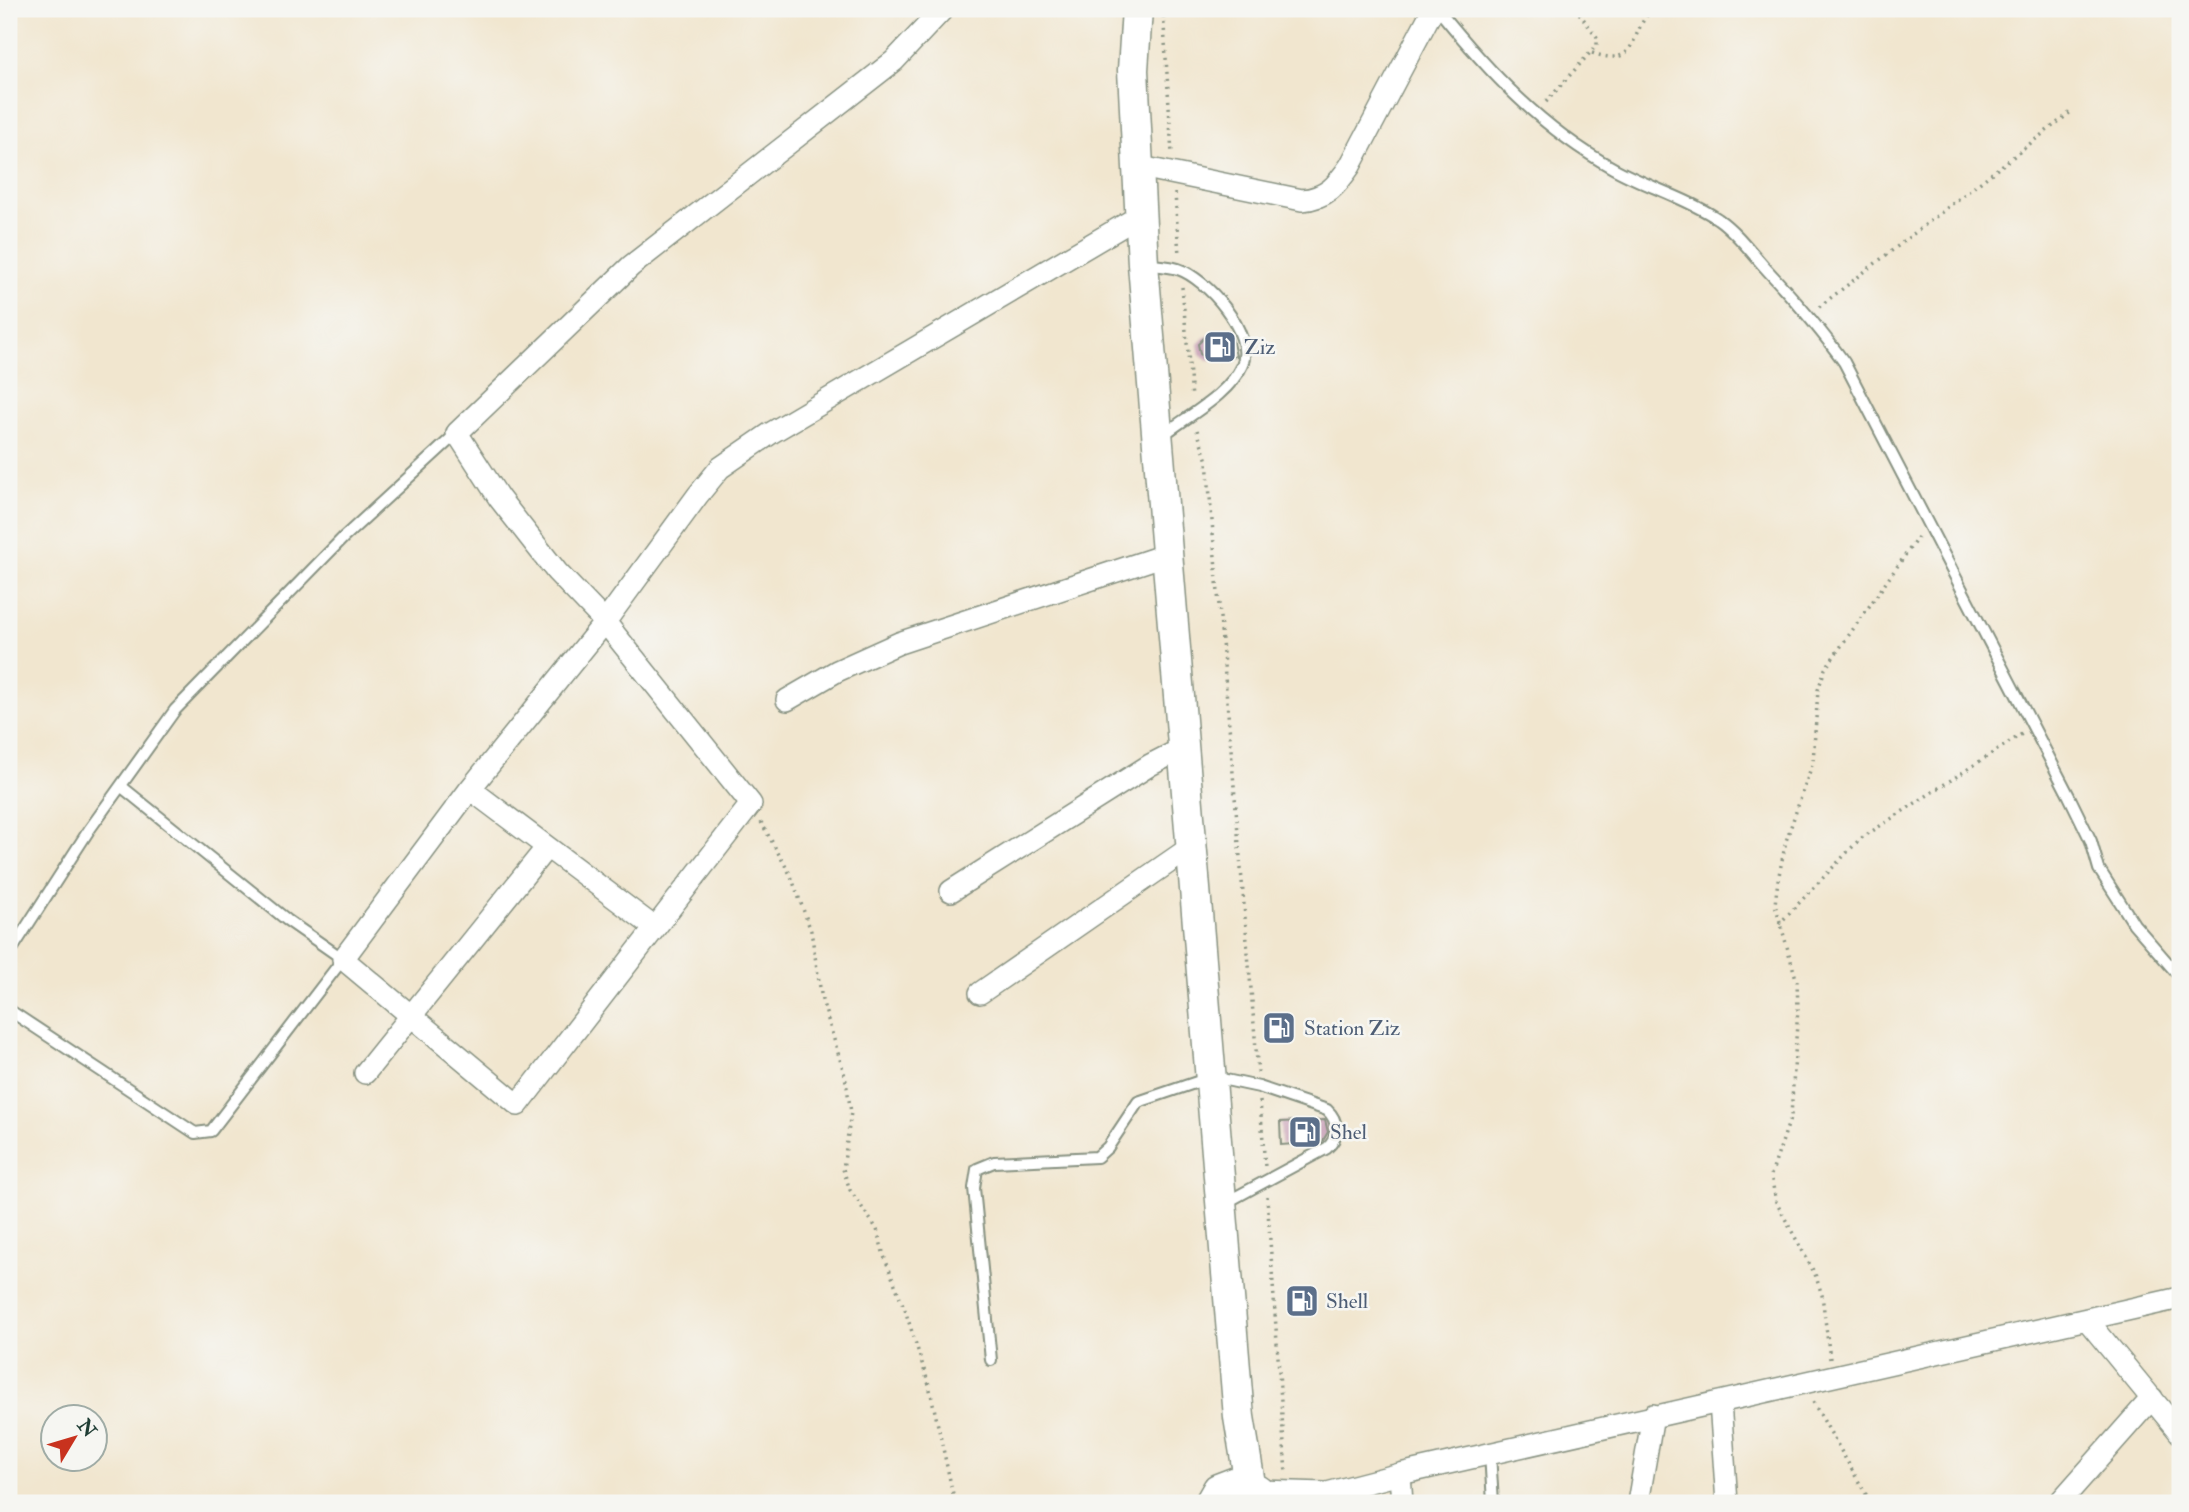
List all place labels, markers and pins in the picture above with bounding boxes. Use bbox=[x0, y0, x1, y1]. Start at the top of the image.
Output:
fuel station icon: Ziz bbox=[1201, 328, 1239, 366]
place label: Ziz bbox=[1244, 334, 1276, 361]
fuel station icon: Station Ziz bbox=[1260, 1009, 1298, 1047]
place label: Station Ziz bbox=[1304, 1015, 1400, 1042]
fuel station icon: Shel bbox=[1286, 1113, 1324, 1151]
place label: Shel bbox=[1330, 1119, 1367, 1146]
fuel station icon: Shell bbox=[1283, 1282, 1321, 1320]
place label: Shell bbox=[1326, 1288, 1369, 1315]

